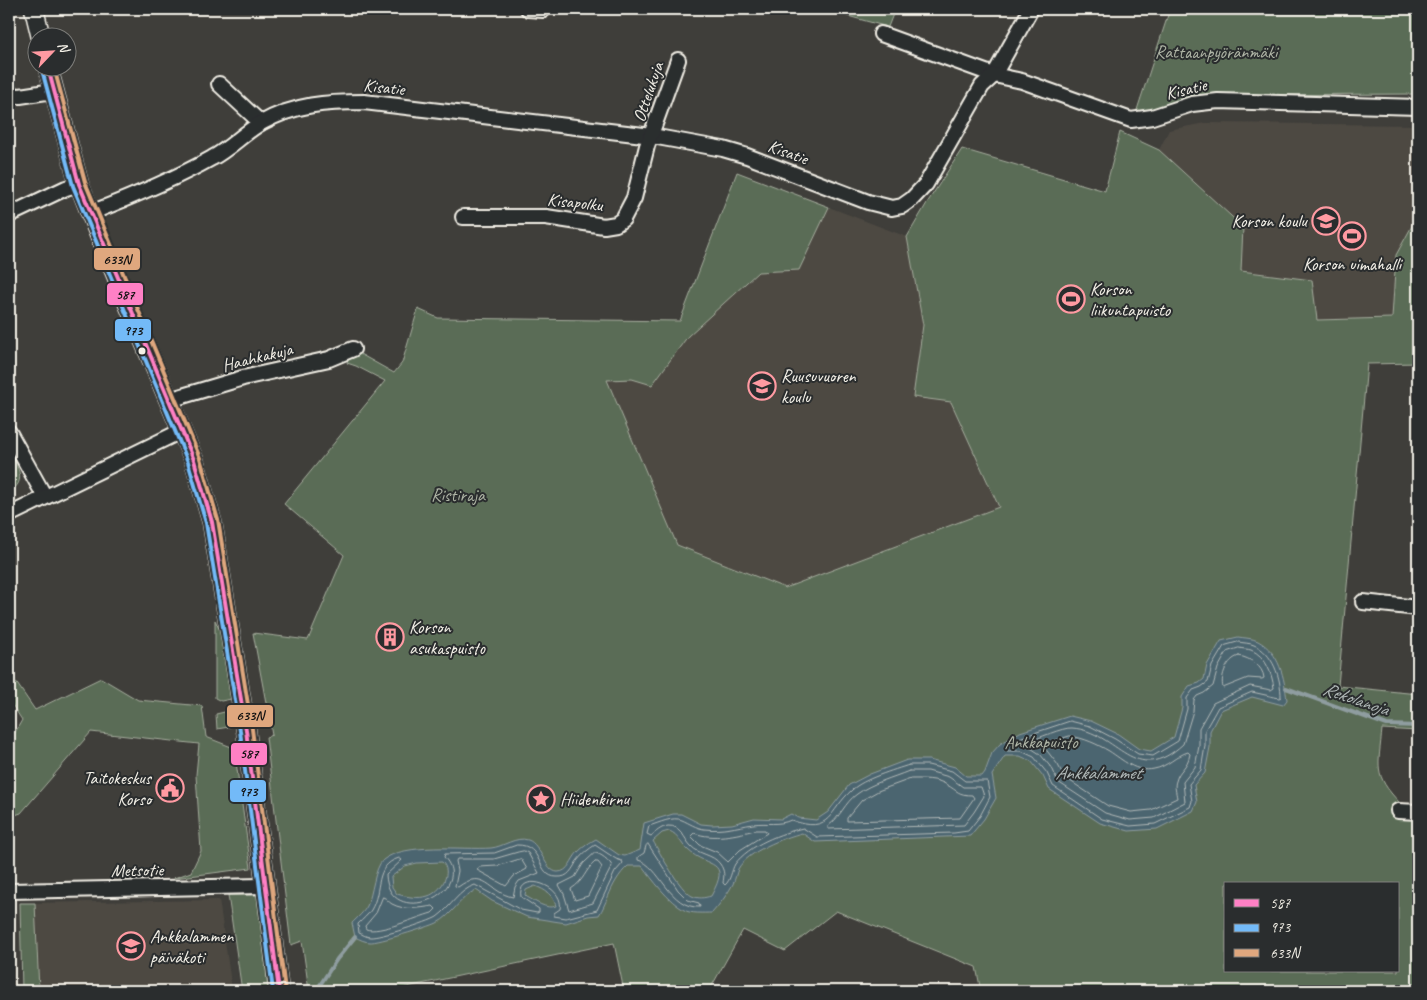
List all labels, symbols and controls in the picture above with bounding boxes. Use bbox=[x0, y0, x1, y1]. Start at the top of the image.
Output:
north arrow bbox=[28, 28, 78, 78]
text: N bbox=[54, 39, 74, 56]
park label: Rattaanpyöränmäki bbox=[1155, 41, 1280, 63]
street label: Ottelukuja bbox=[628, 58, 669, 125]
street label: Kisatie bbox=[1164, 73, 1210, 104]
street label: Kisatie bbox=[362, 74, 407, 100]
street label: Kisatie bbox=[765, 135, 812, 170]
street label: Kisapolku bbox=[546, 188, 605, 216]
school or university icon: Korson koulu bbox=[1311, 206, 1341, 236]
place label: Korson koulu bbox=[1232, 210, 1308, 232]
sports icon: Korson uimahalli bbox=[1337, 221, 1367, 251]
line badge: 633N bbox=[93, 247, 141, 271]
text: 633N bbox=[103, 251, 133, 268]
place label: Korson uimahalli bbox=[1303, 253, 1404, 275]
place label: Korson liikuntapuisto bbox=[1090, 278, 1172, 321]
line badge: 587 bbox=[106, 282, 144, 306]
sports icon: Korson liikuntapuisto bbox=[1056, 284, 1086, 314]
text: 587 bbox=[116, 286, 136, 303]
line badge: 973 bbox=[114, 318, 152, 342]
text: 973 bbox=[124, 322, 144, 339]
street label: Haahkakuja bbox=[220, 337, 296, 376]
unlabelled marker bbox=[137, 346, 147, 356]
place label: Ruusuvuoren koulu bbox=[781, 365, 857, 408]
school or university icon: Ruusuvuoren koulu bbox=[747, 371, 777, 401]
park label: Ristiraja bbox=[431, 484, 486, 506]
place label: Korson asukaspuisto bbox=[409, 616, 486, 659]
building icon: Korson asukaspuisto bbox=[375, 622, 405, 652]
water label: Rekolanoja bbox=[1320, 677, 1394, 722]
line badge: 633N bbox=[226, 704, 274, 728]
text: 633N bbox=[236, 707, 266, 724]
park label: Ankkapuisto bbox=[1004, 731, 1079, 753]
line badge: 587 bbox=[230, 742, 268, 766]
text: 587 bbox=[240, 745, 260, 762]
water label: Ankkalammet bbox=[1055, 761, 1145, 785]
place label: Taitokeskus Korso bbox=[83, 767, 153, 810]
public building icon: Taitokeskus Korso bbox=[155, 773, 185, 803]
line badge: 973 bbox=[229, 779, 267, 803]
text: 973 bbox=[239, 783, 259, 800]
place icon: Hiidenkirnu bbox=[526, 784, 556, 814]
place label: Hiidenkirnu bbox=[560, 788, 631, 810]
street label: Metsotie bbox=[111, 859, 165, 881]
legend bbox=[1224, 882, 1400, 972]
text: 587 bbox=[1270, 894, 1292, 913]
text: 973 bbox=[1270, 918, 1292, 937]
place label: Ankkalammen päiväkoti bbox=[150, 925, 234, 968]
school or university icon: Ankkalammen päiväkoti bbox=[116, 931, 146, 961]
text: 633N bbox=[1270, 944, 1302, 963]

